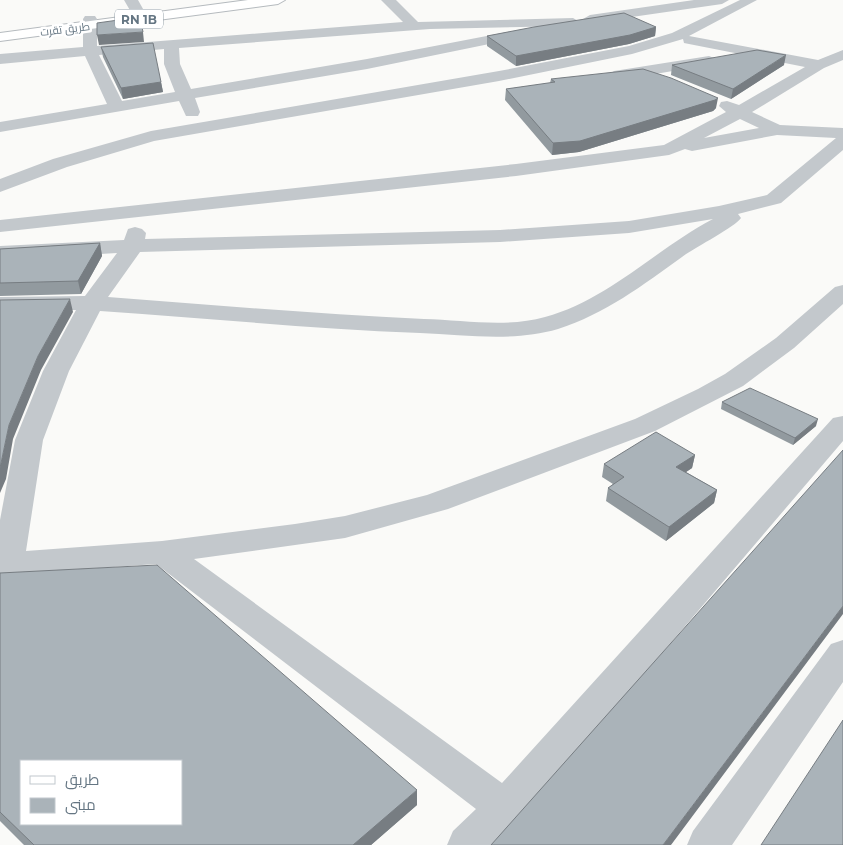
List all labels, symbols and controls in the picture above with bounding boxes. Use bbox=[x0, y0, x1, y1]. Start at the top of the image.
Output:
road number: RN 1B bbox=[115, 10, 163, 28]
street label: طريق تقرت bbox=[39, 19, 91, 39]
legend bbox=[20, 760, 182, 825]
text: طريق bbox=[65, 770, 99, 790]
text: مبنى bbox=[65, 795, 96, 815]

